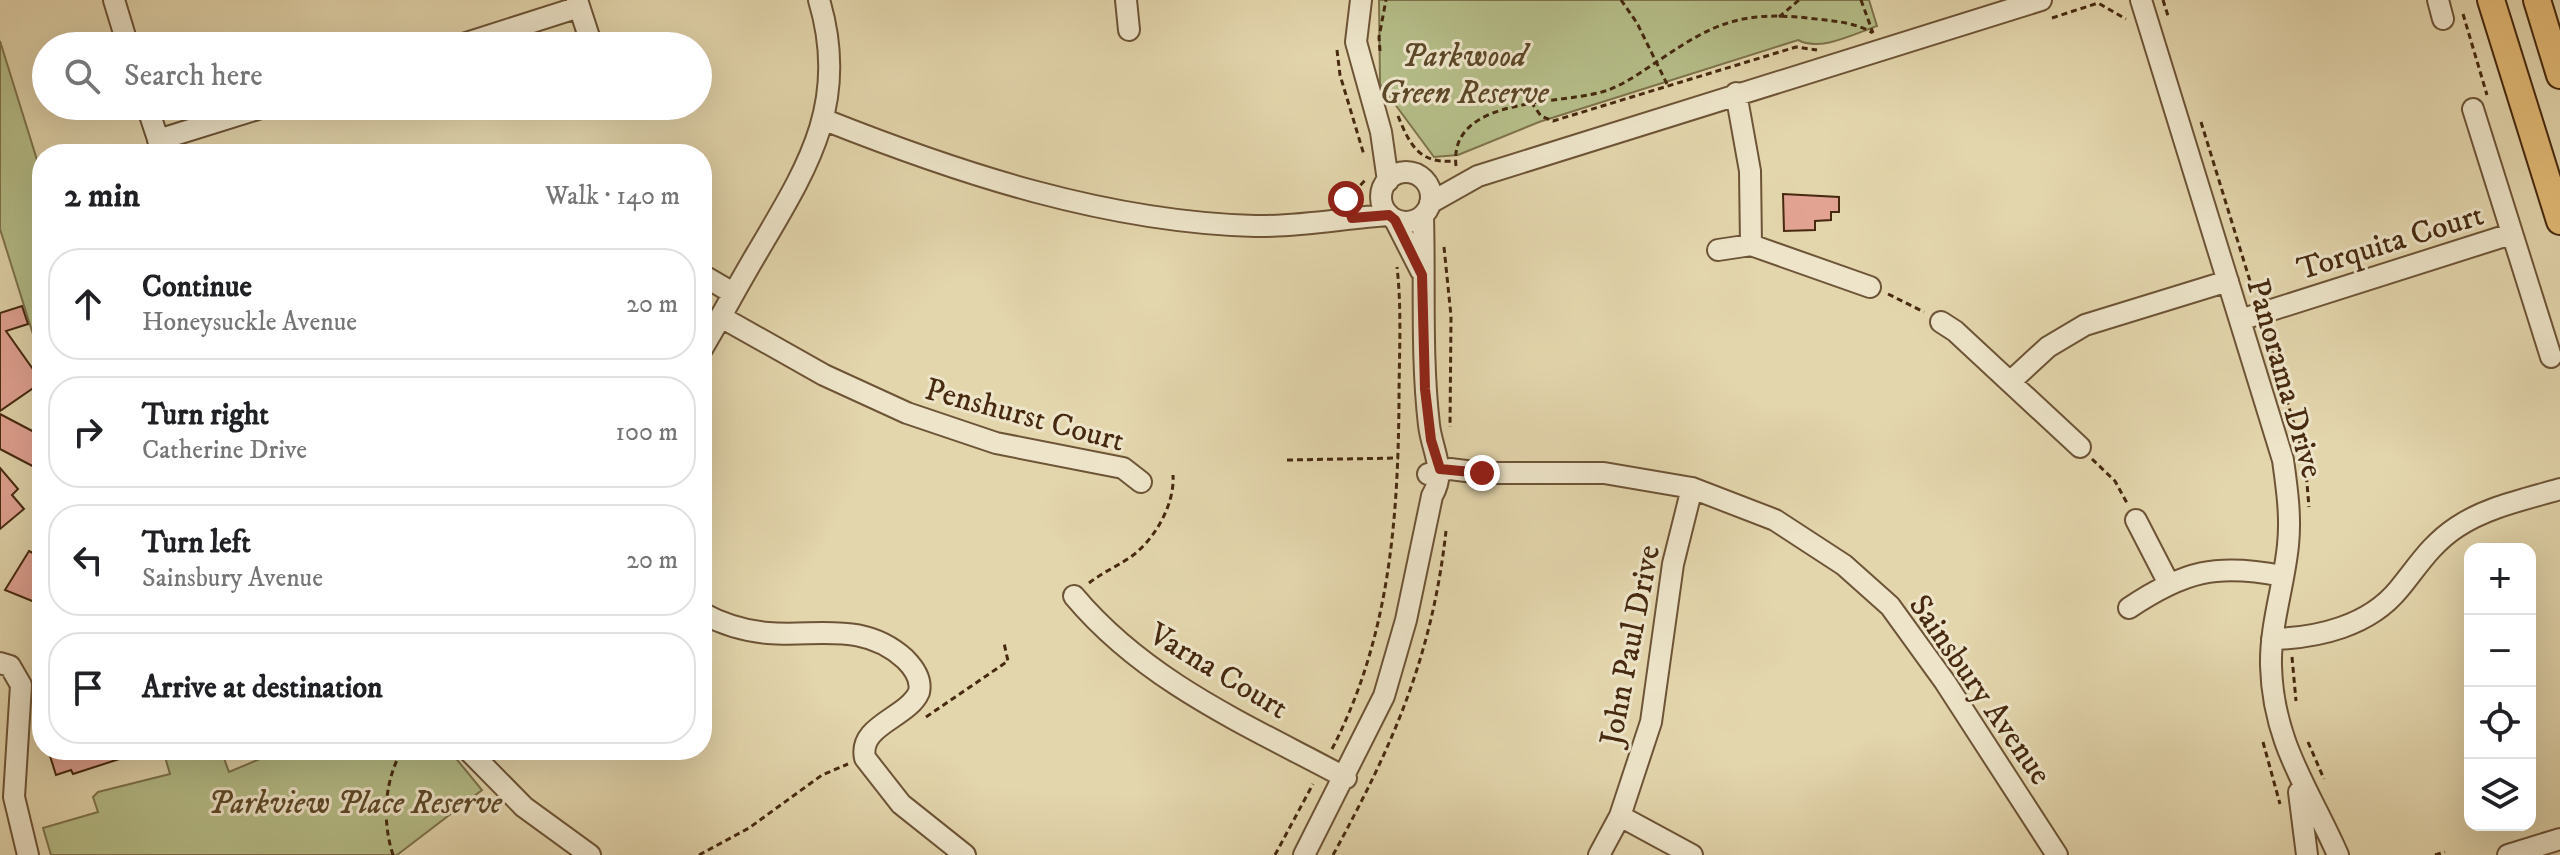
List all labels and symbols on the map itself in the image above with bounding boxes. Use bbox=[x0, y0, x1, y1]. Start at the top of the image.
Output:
park label: Parkwood Green Reserve bbox=[1379, 37, 1550, 114]
route start bbox=[1328, 181, 1364, 217]
street label: Torquita Court bbox=[2293, 196, 2489, 290]
street label: Panorama Drive bbox=[2237, 274, 2332, 483]
street label: Penshurst Court bbox=[920, 370, 1129, 462]
route end bbox=[1464, 455, 1500, 491]
street label: John Paul Drive bbox=[1591, 542, 1670, 752]
street label: Sainsbury Avenue bbox=[1899, 587, 2060, 793]
street label: Varna Court bbox=[1140, 614, 1295, 729]
park label: Parkview Place Reserve bbox=[208, 784, 503, 824]

